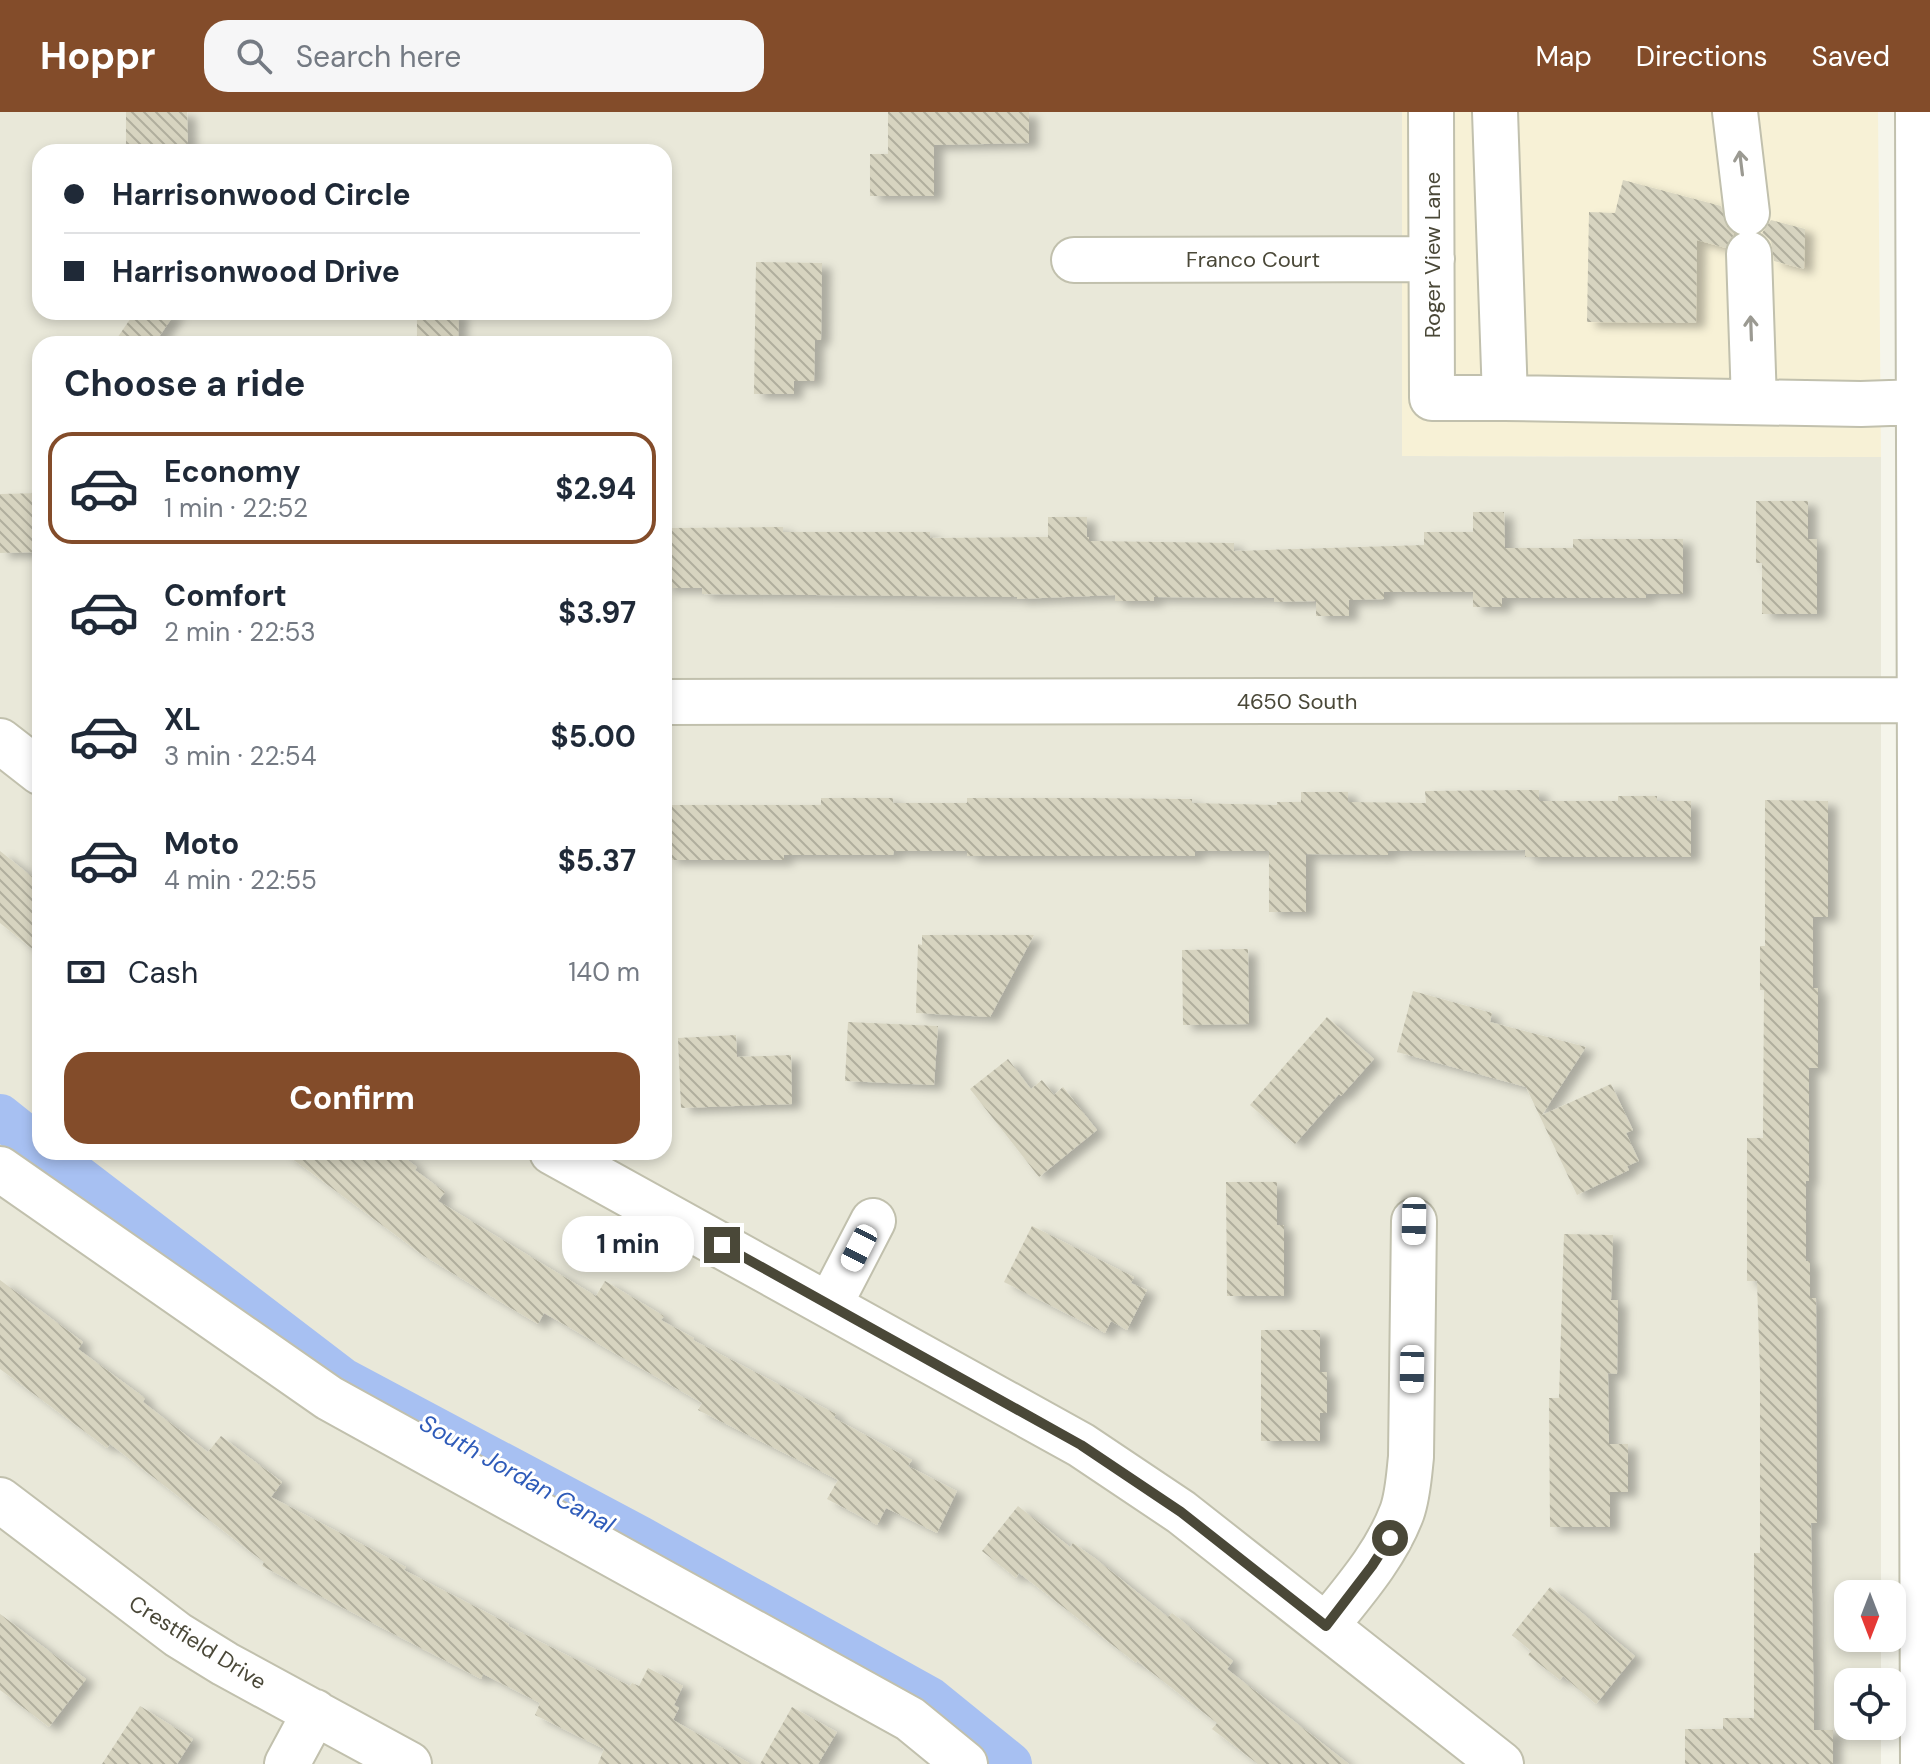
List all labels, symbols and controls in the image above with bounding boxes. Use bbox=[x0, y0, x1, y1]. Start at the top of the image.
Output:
search box bbox=[204, 20, 764, 92]
text: Hoppr bbox=[40, 31, 156, 81]
icon: search bbox=[232, 34, 276, 78]
text: Search here bbox=[296, 37, 461, 76]
text: Map bbox=[1535, 38, 1592, 75]
text: Directions bbox=[1636, 38, 1768, 75]
text: Saved bbox=[1812, 38, 1890, 75]
one-way arrow bbox=[1733, 151, 1748, 176]
street label: Roger View Lane bbox=[1418, 172, 1447, 338]
text: Harrisonwood Circle bbox=[112, 175, 411, 214]
street label: Franco Court bbox=[1186, 245, 1320, 274]
text: Harrisonwood Drive bbox=[112, 252, 400, 291]
one-way arrow bbox=[1744, 315, 1759, 342]
text: Choose a ride bbox=[64, 360, 305, 407]
icon: car bbox=[68, 452, 140, 524]
text: Economy bbox=[164, 452, 301, 491]
text: $2.94 bbox=[555, 469, 636, 508]
text: 1 min · 22:52 bbox=[164, 491, 308, 525]
icon: car bbox=[68, 576, 140, 648]
text: Comfort bbox=[164, 576, 287, 615]
text: $3.97 bbox=[558, 593, 636, 632]
text: 2 min · 22:53 bbox=[164, 615, 316, 649]
street label: 4650 South bbox=[1237, 687, 1357, 716]
icon: car bbox=[68, 700, 140, 772]
text: XL bbox=[164, 700, 201, 739]
text: $5.00 bbox=[551, 717, 636, 756]
text: 3 min · 22:54 bbox=[164, 739, 316, 773]
icon: car bbox=[68, 824, 140, 896]
text: Moto bbox=[164, 824, 239, 863]
text: $5.37 bbox=[558, 841, 636, 880]
text: 4 min · 22:55 bbox=[164, 863, 317, 897]
icon: cash bbox=[64, 950, 108, 994]
text: Cash bbox=[128, 953, 198, 992]
text: 140 m bbox=[568, 955, 640, 989]
button: Confirm bbox=[64, 1052, 640, 1144]
car bbox=[1402, 1197, 1426, 1245]
callout: 1 min bbox=[562, 1217, 694, 1273]
car bbox=[837, 1221, 881, 1275]
text: 1 min bbox=[596, 1227, 660, 1261]
route end bbox=[704, 1227, 740, 1263]
car bbox=[1400, 1345, 1424, 1393]
water label: South Jordan Canal bbox=[414, 1407, 621, 1540]
route start bbox=[1372, 1520, 1408, 1556]
north arrow bbox=[1834, 1580, 1906, 1652]
map controls bbox=[1834, 1580, 1906, 1740]
street label: Crestfield Drive bbox=[124, 1589, 272, 1696]
button: locate bbox=[1834, 1668, 1906, 1740]

